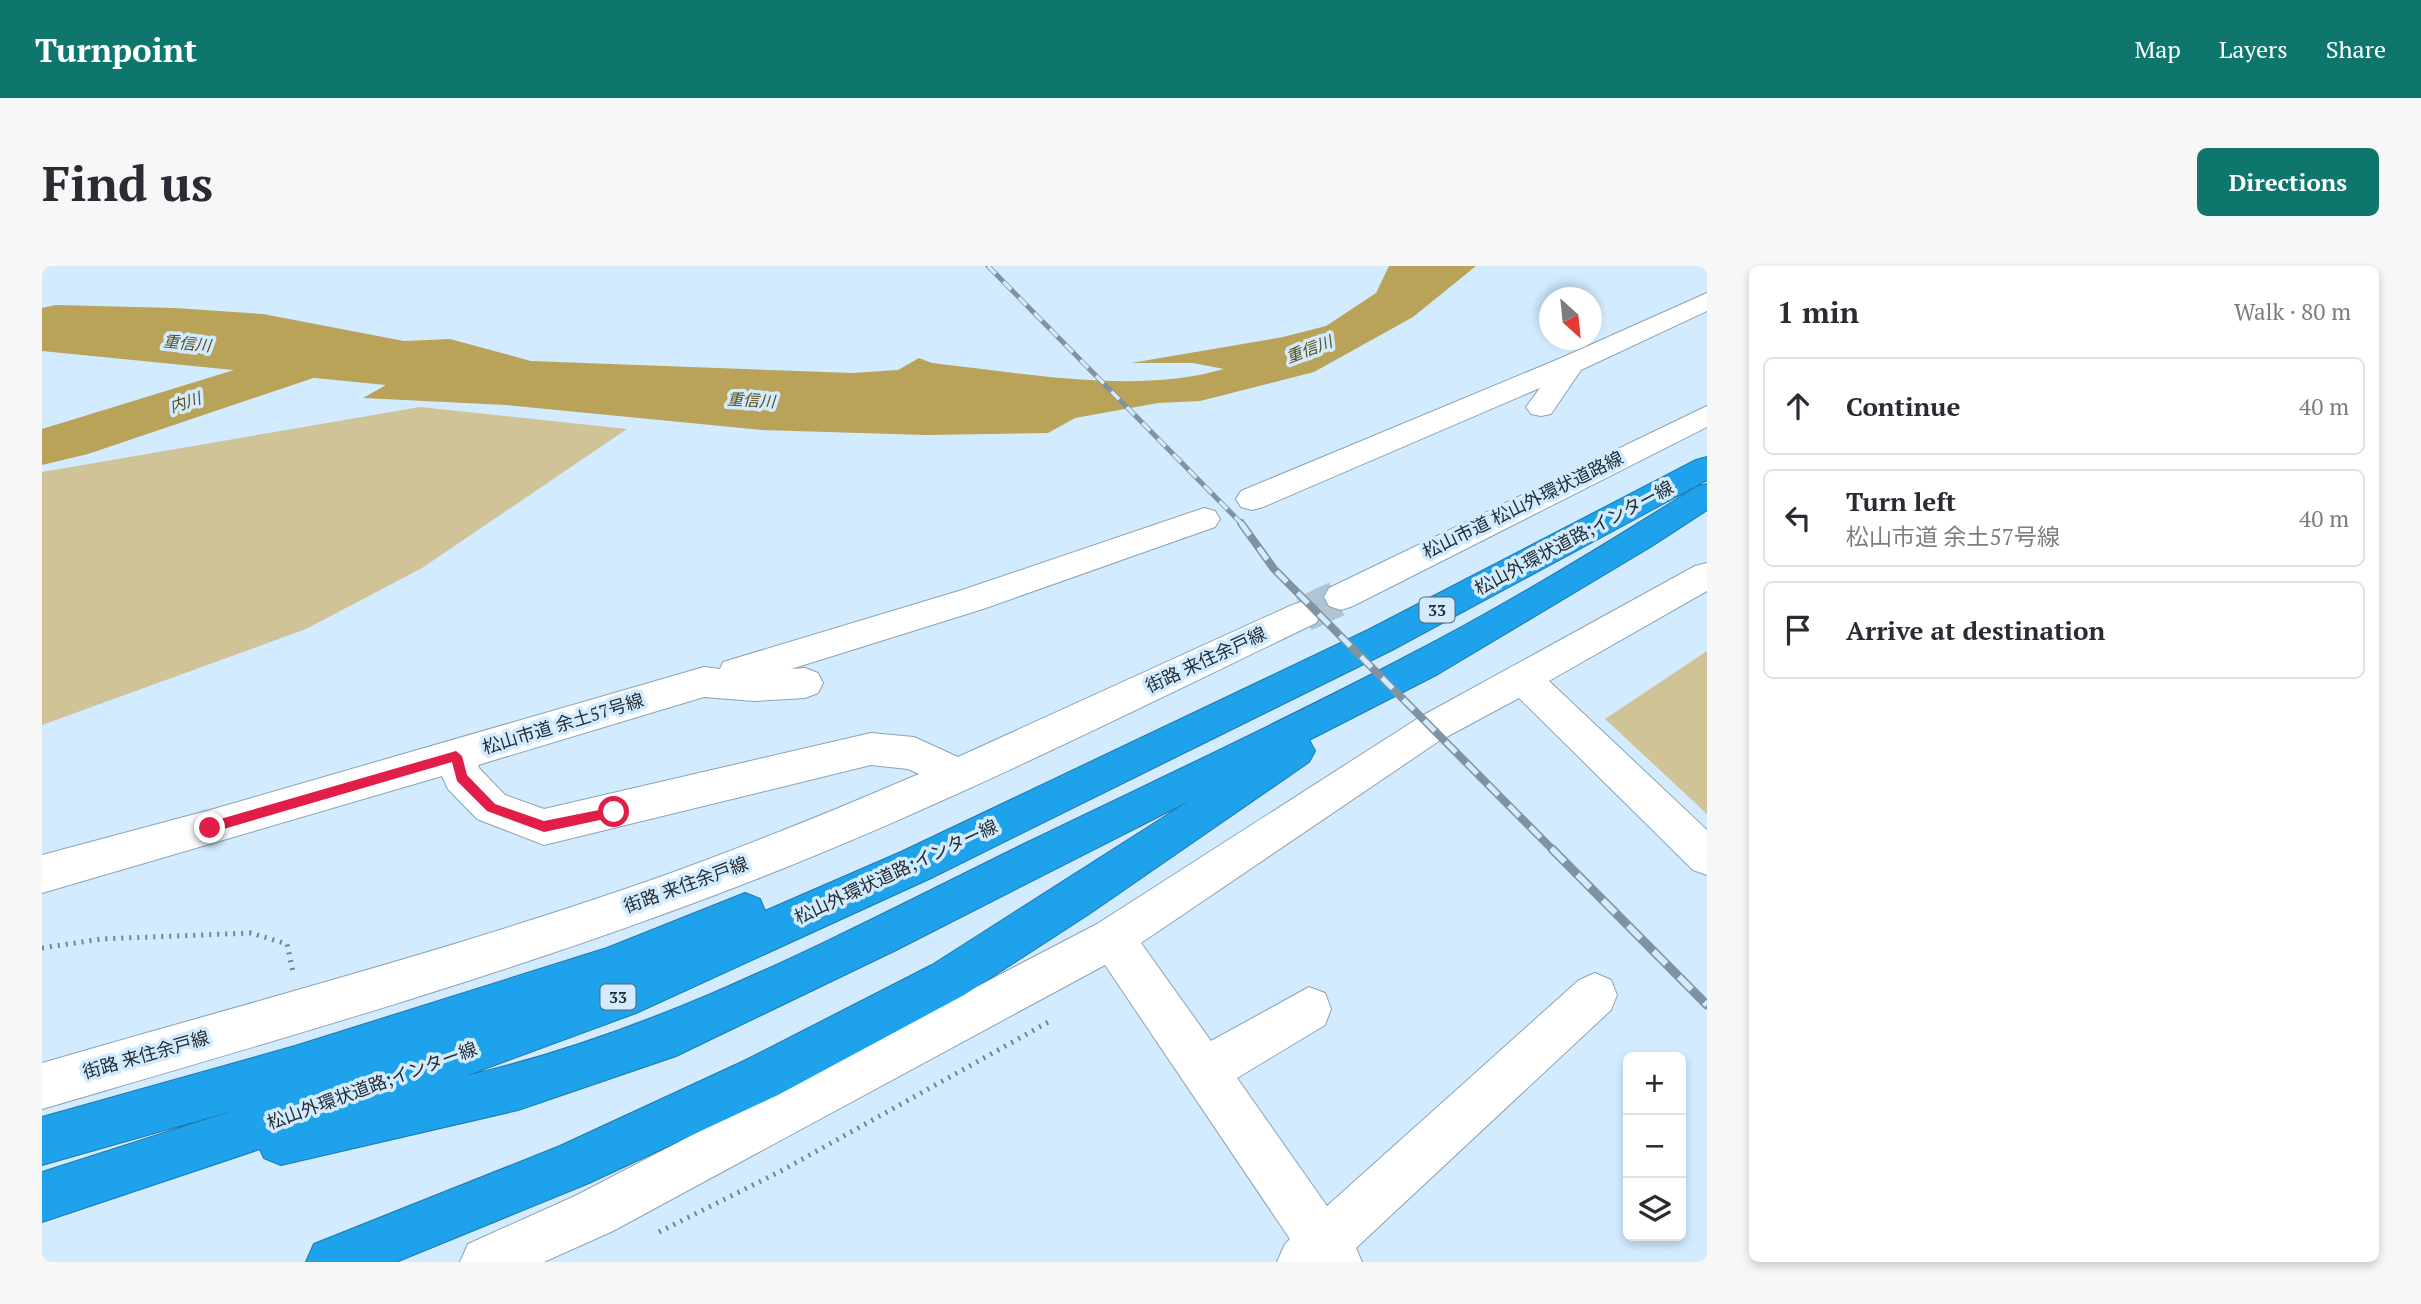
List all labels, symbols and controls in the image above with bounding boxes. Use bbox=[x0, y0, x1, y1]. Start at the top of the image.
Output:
text: Turnpoint bbox=[35, 28, 197, 71]
text: Map bbox=[2134, 33, 2181, 65]
text: Layers bbox=[2219, 33, 2288, 65]
text: Share bbox=[2326, 33, 2386, 65]
button: Directions bbox=[2197, 148, 2379, 216]
text: Find us bbox=[42, 150, 213, 215]
north arrow bbox=[1539, 287, 1602, 350]
text: 1 min bbox=[1777, 292, 1859, 332]
text: Walk · 80 m bbox=[2234, 296, 2351, 327]
water label: 重信川 bbox=[1283, 329, 1337, 368]
water label: 重信川 bbox=[162, 330, 214, 357]
water label: 内川 bbox=[166, 386, 206, 417]
icon: ahead bbox=[1779, 387, 1817, 425]
water label: 重信川 bbox=[726, 388, 778, 412]
text: Continue bbox=[1846, 389, 1960, 423]
text: 40 m bbox=[2299, 391, 2349, 422]
street label: 松山市道 松山外環状道路線 bbox=[1418, 445, 1627, 563]
street label: 松山外環状道路;インター線 bbox=[1470, 474, 1677, 600]
text: Turn left bbox=[1846, 484, 1956, 518]
icon: left bbox=[1779, 499, 1817, 537]
text: 40 m bbox=[2299, 503, 2349, 534]
text: 松山市道 余土57号線 bbox=[1846, 521, 2060, 552]
road number: 33 bbox=[1420, 598, 1454, 622]
icon: arrive bbox=[1779, 611, 1817, 649]
text: Arrive at destination bbox=[1846, 613, 2105, 647]
street label: 街路 来住余戸線 bbox=[1141, 621, 1270, 698]
street label: 松山市道 余土57号線 bbox=[479, 687, 646, 759]
route start bbox=[598, 796, 629, 827]
route end bbox=[194, 812, 225, 843]
street label: 松山外環状道路;インター線 bbox=[790, 813, 1001, 929]
street label: 街路 来住余戸線 bbox=[620, 850, 751, 918]
road number: 33 bbox=[600, 984, 636, 1010]
street label: 街路 来住余戸線 bbox=[80, 1025, 212, 1084]
street label: 松山外環状道路;インター線 bbox=[263, 1036, 480, 1134]
map controls bbox=[1623, 1052, 1686, 1241]
button: + bbox=[1623, 1052, 1686, 1115]
button: − bbox=[1623, 1115, 1686, 1178]
button: layers bbox=[1623, 1178, 1686, 1241]

